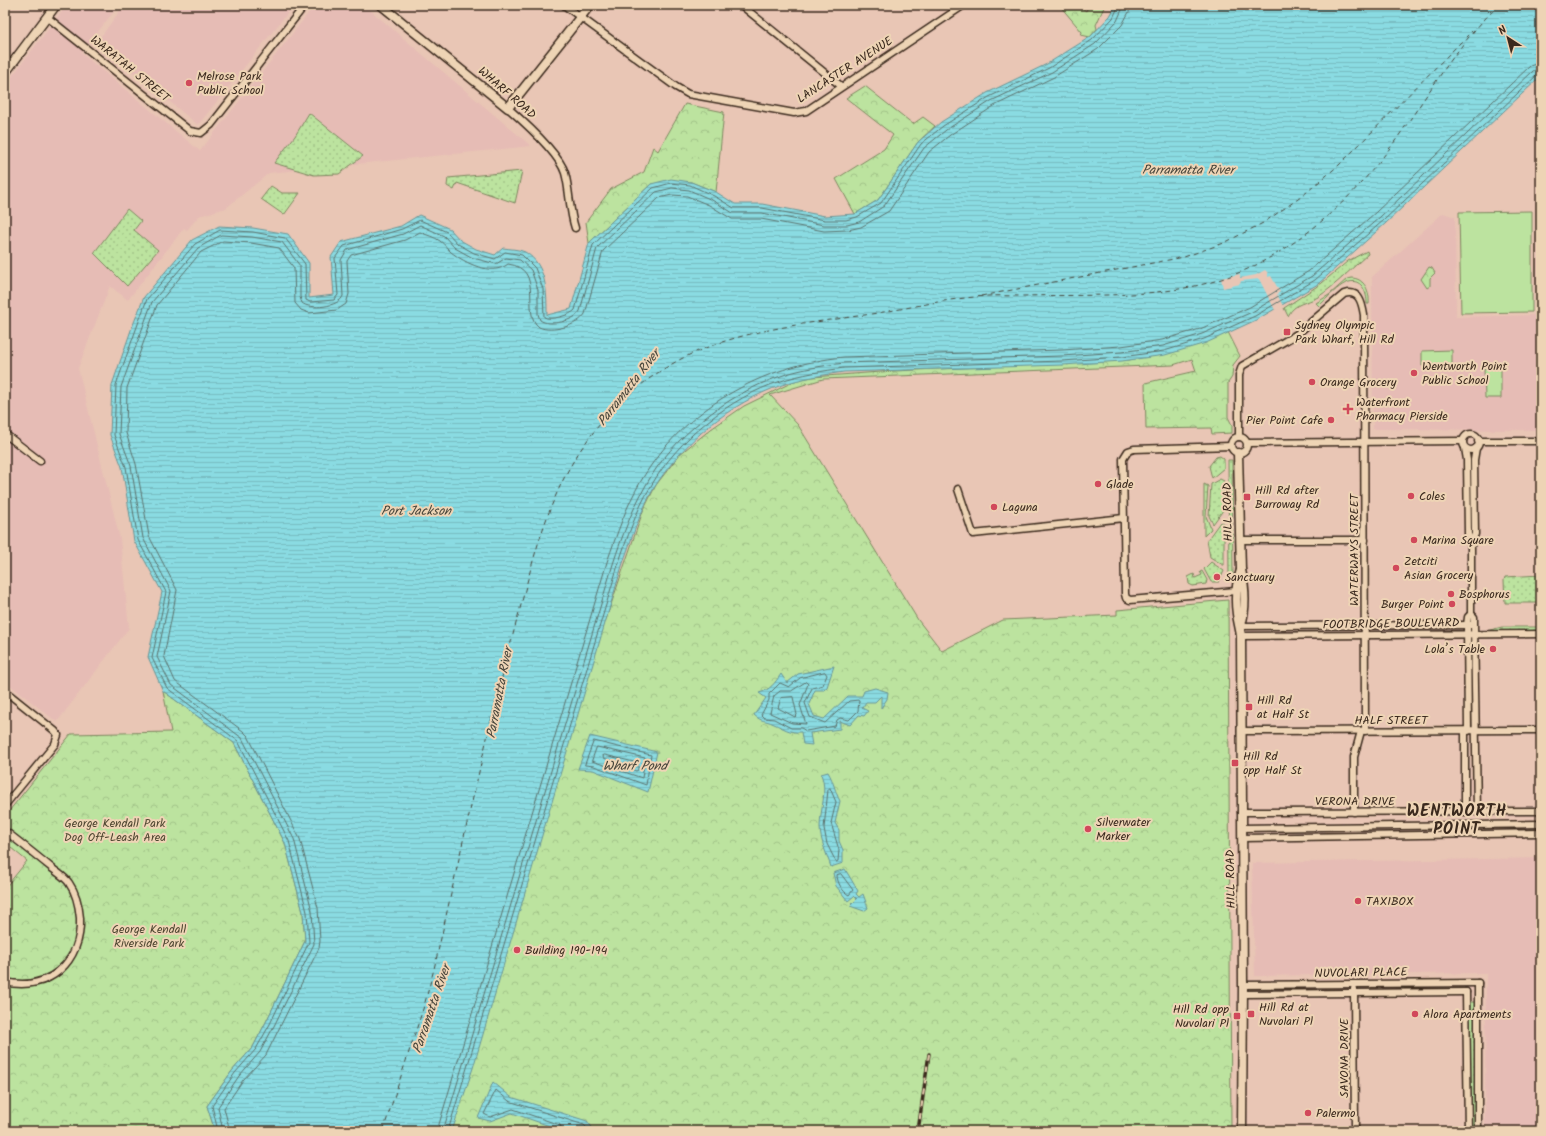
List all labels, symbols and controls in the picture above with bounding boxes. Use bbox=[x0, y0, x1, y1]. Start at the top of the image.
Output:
north arrow bbox=[1488, 18, 1528, 58]
text: N bbox=[1495, 21, 1511, 40]
street label: WARATAH STREET bbox=[86, 31, 175, 108]
street label: LANCASTER AVENUE bbox=[793, 31, 898, 108]
street label: WHARF ROAD bbox=[474, 62, 541, 124]
place label: Melrose Park Public School bbox=[197, 67, 264, 100]
marker: Melrose Park Public School bbox=[184, 78, 194, 88]
water label: Parramatta River bbox=[1142, 160, 1237, 181]
place label: Sydney Olympic Park Wharf, Hill Rd bbox=[1295, 316, 1395, 349]
marker: Sydney Olympic Park Wharf, Hill Rd bbox=[1282, 327, 1292, 337]
water label: Parramatta River bbox=[592, 343, 667, 431]
place label: Wentworth Point Public School bbox=[1422, 357, 1507, 390]
marker: Wentworth Point Public School bbox=[1409, 368, 1419, 378]
place label: Orange Grocery bbox=[1320, 373, 1397, 392]
marker: Orange Grocery bbox=[1307, 377, 1317, 387]
place label: Waterfront Pharmacy Pierside bbox=[1356, 393, 1448, 426]
marker: Waterfront Pharmacy Pierside bbox=[1343, 404, 1353, 414]
place label: Pier Point Cafe bbox=[1246, 411, 1324, 430]
marker: Pier Point Cafe bbox=[1326, 415, 1336, 425]
place label: Glade bbox=[1106, 475, 1134, 494]
marker: Glade bbox=[1093, 479, 1103, 489]
place label: Hill Rd after Burroway Rd bbox=[1255, 481, 1320, 514]
street label: HILL ROAD bbox=[1218, 482, 1238, 542]
place label: Coles bbox=[1419, 487, 1445, 506]
marker: Coles bbox=[1406, 491, 1416, 501]
marker: Hill Rd after Burroway Rd bbox=[1242, 492, 1252, 502]
street label: WATERWAYS STREET bbox=[1345, 492, 1364, 606]
place label: Laguna bbox=[1002, 498, 1038, 517]
water label: Port Jackson bbox=[381, 501, 452, 522]
marker: Laguna bbox=[989, 502, 999, 512]
place label: Marina Square bbox=[1422, 531, 1494, 550]
marker: Marina Square bbox=[1409, 535, 1419, 545]
place label: Zetciti Asian Grocery bbox=[1404, 552, 1474, 585]
marker: Zetciti Asian Grocery bbox=[1391, 563, 1401, 573]
place label: Sanctuary bbox=[1225, 568, 1275, 587]
marker: Sanctuary bbox=[1212, 572, 1222, 582]
place label: Bosphorus bbox=[1459, 585, 1510, 604]
marker: Bosphorus bbox=[1446, 589, 1456, 599]
place label: Burger Point bbox=[1381, 595, 1444, 614]
marker: Burger Point bbox=[1447, 599, 1457, 609]
street label: FOOTBRIDGE BOULEVARD bbox=[1322, 613, 1460, 635]
place label: Lola’s Table bbox=[1424, 640, 1486, 659]
water label: Parramatta River bbox=[481, 643, 520, 740]
marker: Lola’s Table bbox=[1488, 644, 1498, 654]
place label: Hill Rd at Half St bbox=[1257, 691, 1309, 724]
marker: Hill Rd at Half St bbox=[1244, 702, 1254, 712]
street label: HALF STREET bbox=[1354, 711, 1429, 730]
place label: Hill Rd opp Half St bbox=[1243, 747, 1302, 780]
water label: Wharf Pond bbox=[603, 756, 671, 777]
marker: Hill Rd opp Half St bbox=[1230, 758, 1240, 768]
street label: VERONA DRIVE bbox=[1315, 792, 1396, 811]
district label: WENTWORTH POINT bbox=[1407, 799, 1507, 842]
place label: Silverwater Marker bbox=[1096, 813, 1151, 846]
park label: George Kendall Park Dog Off-Leash Area bbox=[64, 814, 166, 847]
marker: Silverwater Marker bbox=[1083, 824, 1093, 834]
street label: HILL ROAD bbox=[1221, 849, 1241, 909]
place label: TAXIBOX bbox=[1366, 892, 1414, 911]
marker: TAXIBOX bbox=[1353, 896, 1363, 906]
park label: George Kendall Riverside Park bbox=[112, 920, 186, 953]
place label: Building 190-194 bbox=[525, 941, 608, 960]
marker: Building 190-194 bbox=[512, 945, 522, 955]
water label: Parramatta River bbox=[407, 960, 458, 1056]
street label: NUVOLARI PLACE bbox=[1314, 963, 1409, 983]
place label: Hill Rd at Nuvolari Pl bbox=[1259, 998, 1313, 1031]
place label: Hill Rd opp Nuvolari Pl bbox=[1173, 1000, 1229, 1033]
place label: Alora Apartments bbox=[1423, 1005, 1511, 1024]
marker: Hill Rd at Nuvolari Pl bbox=[1246, 1009, 1256, 1019]
marker: Alora Apartments bbox=[1410, 1009, 1420, 1019]
marker: Hill Rd opp Nuvolari Pl bbox=[1232, 1011, 1242, 1021]
street label: SAVONA DRIVE bbox=[1335, 1017, 1354, 1098]
place label: Palermo bbox=[1316, 1104, 1355, 1123]
marker: Palermo bbox=[1303, 1108, 1313, 1118]

